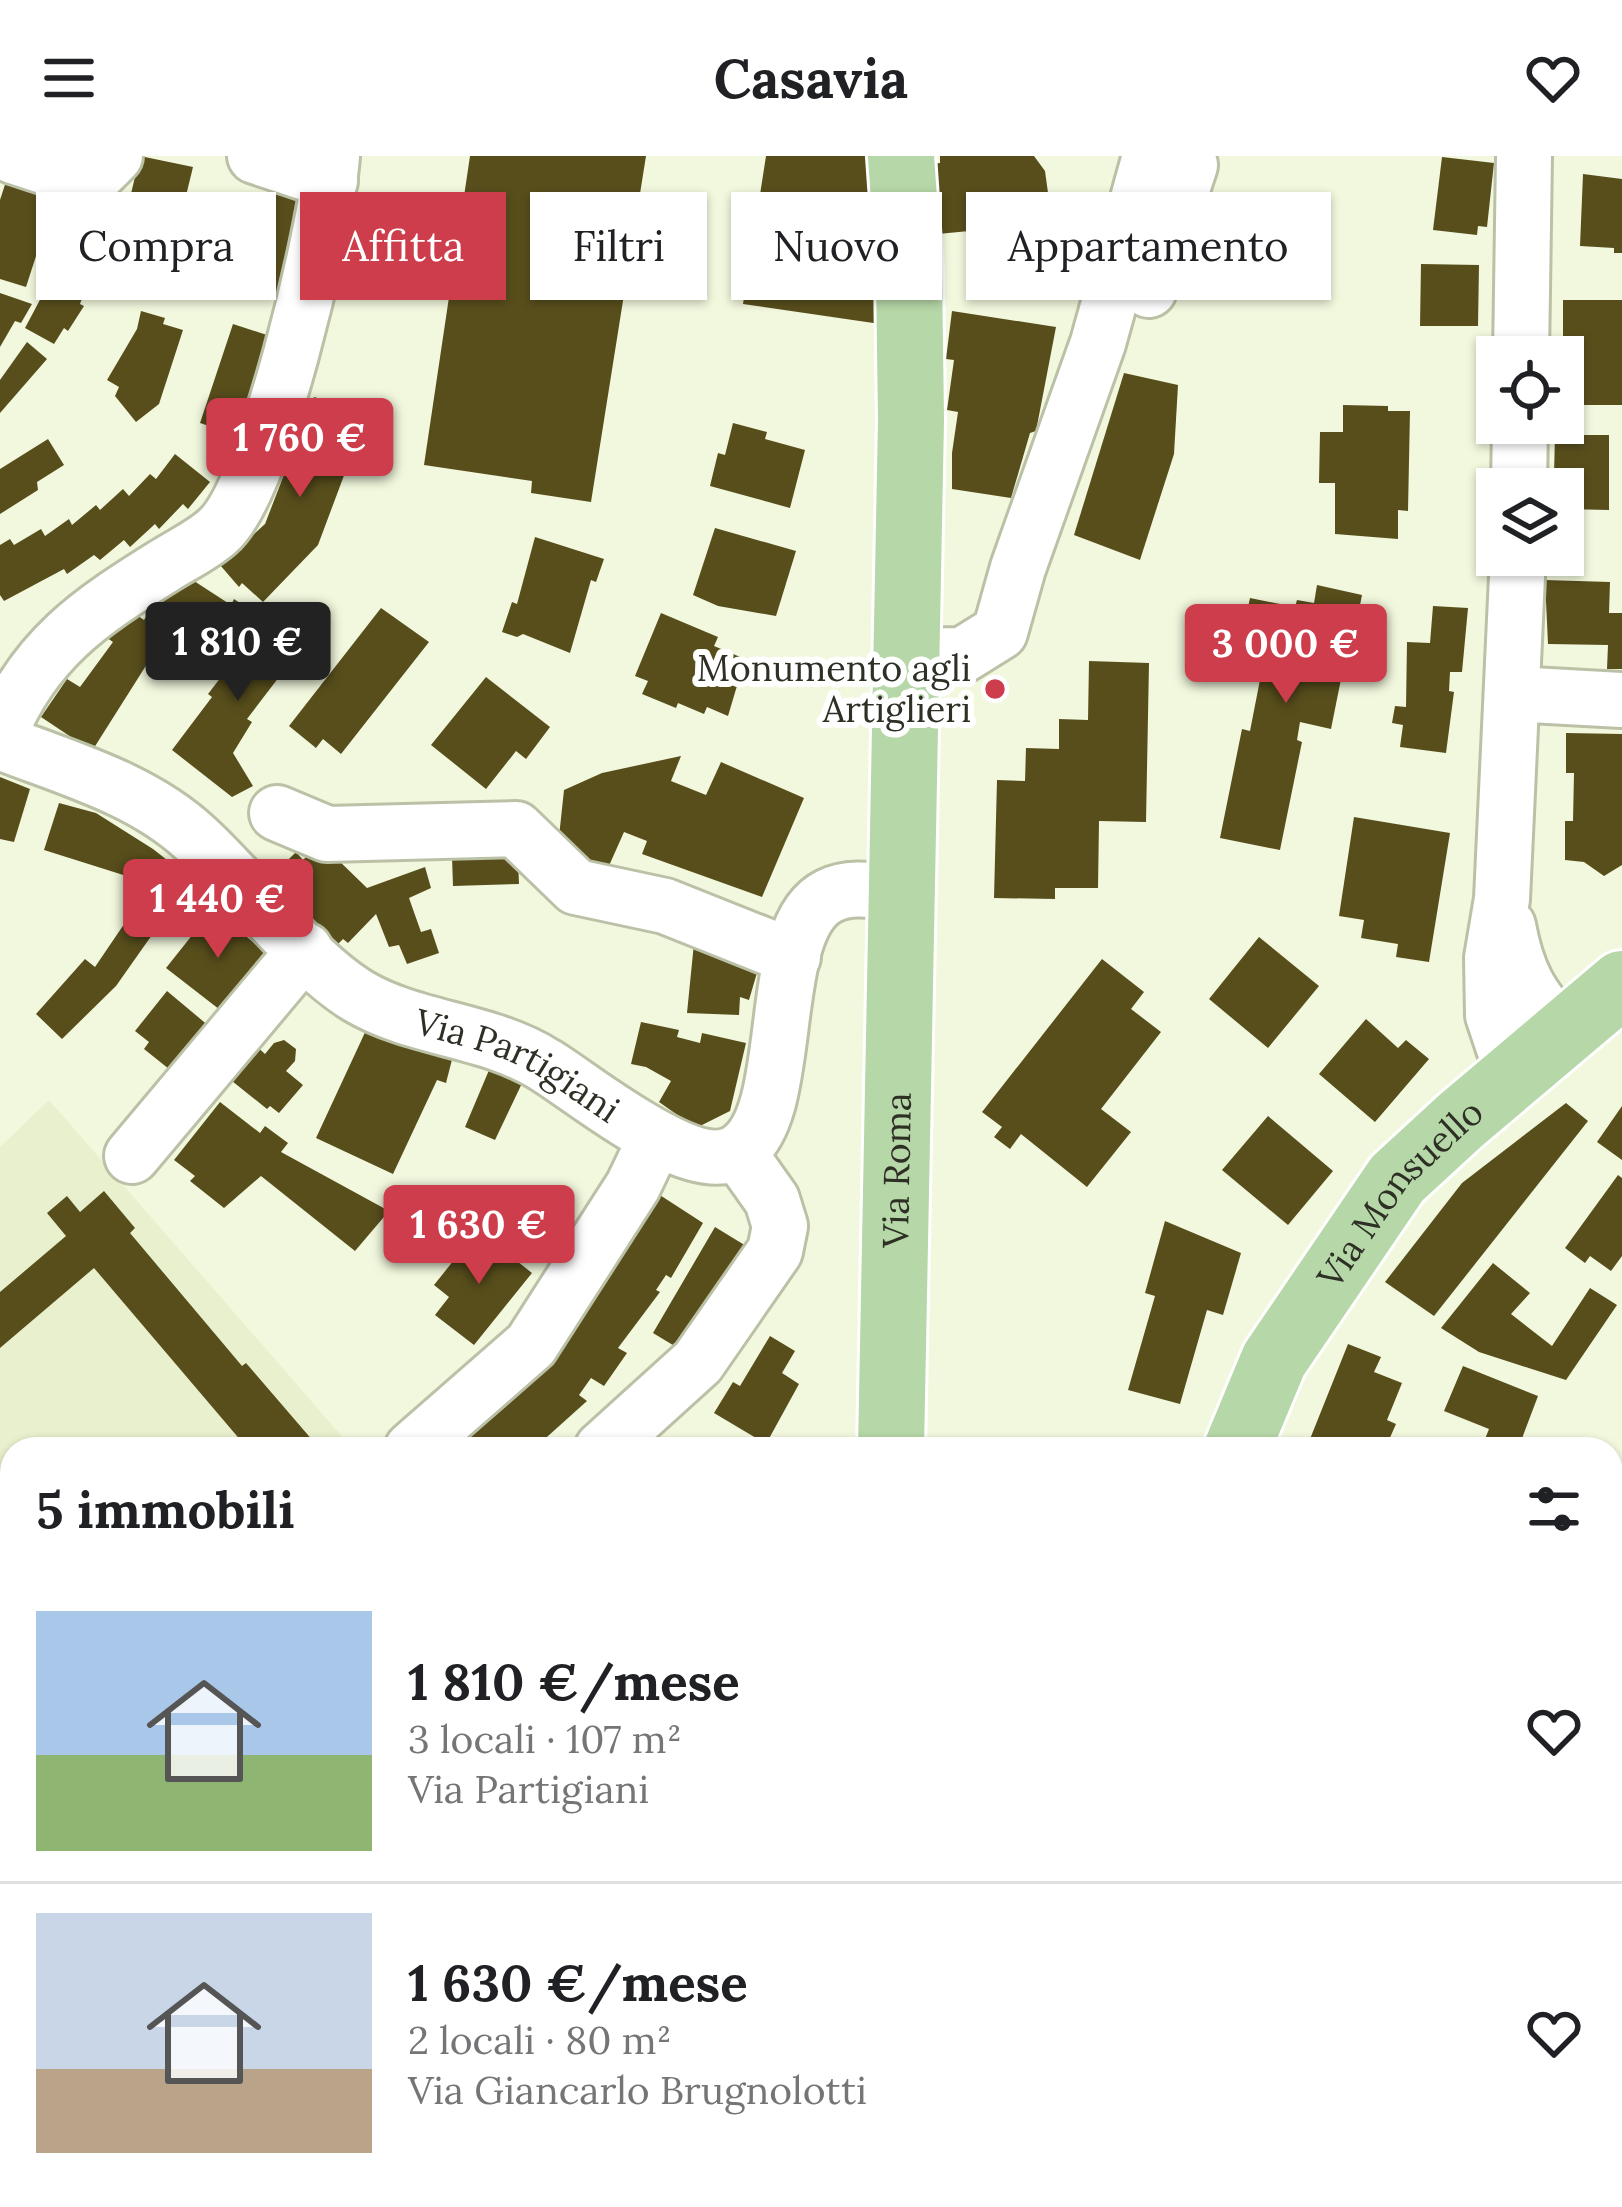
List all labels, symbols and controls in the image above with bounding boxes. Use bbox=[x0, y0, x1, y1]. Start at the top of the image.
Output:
text: Casavia bbox=[714, 44, 908, 113]
icon: menu bbox=[36, 45, 102, 111]
icon: heart bbox=[1520, 45, 1586, 111]
chip: Compra bbox=[36, 192, 276, 300]
chip: Affitta bbox=[300, 192, 506, 300]
chip: Filtri bbox=[530, 192, 707, 300]
chip: Nuovo bbox=[731, 192, 942, 300]
chip: Appartamento bbox=[966, 192, 1331, 300]
map controls bbox=[1476, 336, 1584, 576]
button: locate bbox=[1476, 336, 1584, 444]
pin: 1 760 € bbox=[189, 398, 411, 500]
text: 1 760 € bbox=[233, 412, 367, 462]
button: layers bbox=[1476, 468, 1584, 576]
pin: 1 810 € bbox=[127, 602, 349, 704]
pin: 3 000 € bbox=[1175, 604, 1397, 706]
text: 1 810 € bbox=[173, 616, 303, 666]
text: 3 000 € bbox=[1212, 618, 1360, 668]
place label: Monumento agli Artiglieri bbox=[697, 645, 971, 732]
marker: Monumento agli Artiglieri bbox=[982, 676, 1008, 702]
pin: 1 440 € bbox=[107, 859, 329, 961]
text: 1 440 € bbox=[150, 873, 286, 923]
street label: Via Partigiani bbox=[409, 998, 629, 1133]
street label: Via Monsuello bbox=[1306, 1089, 1492, 1298]
street label: Via Roma bbox=[872, 1092, 921, 1249]
pin: 1 630 € bbox=[368, 1185, 590, 1287]
text: 1 630 € bbox=[411, 1199, 547, 1249]
icon: filters bbox=[1521, 1476, 1587, 1542]
text: 5 immobili bbox=[36, 1477, 295, 1542]
text: 1 810 €/mese bbox=[408, 1649, 740, 1714]
icon: home bbox=[132, 1659, 276, 1803]
icon: heart bbox=[1521, 1698, 1587, 1764]
text: 3 locali · 107 m² bbox=[408, 1714, 682, 1764]
text: Via Partigiani bbox=[408, 1764, 649, 1814]
text: 1 630 €/mese bbox=[408, 1950, 748, 2015]
icon: home bbox=[132, 1961, 276, 2105]
icon: heart bbox=[1521, 2000, 1587, 2066]
text: 2 locali · 80 m² bbox=[408, 2015, 672, 2065]
text: Via Giancarlo Brugnolotti bbox=[408, 2065, 867, 2115]

